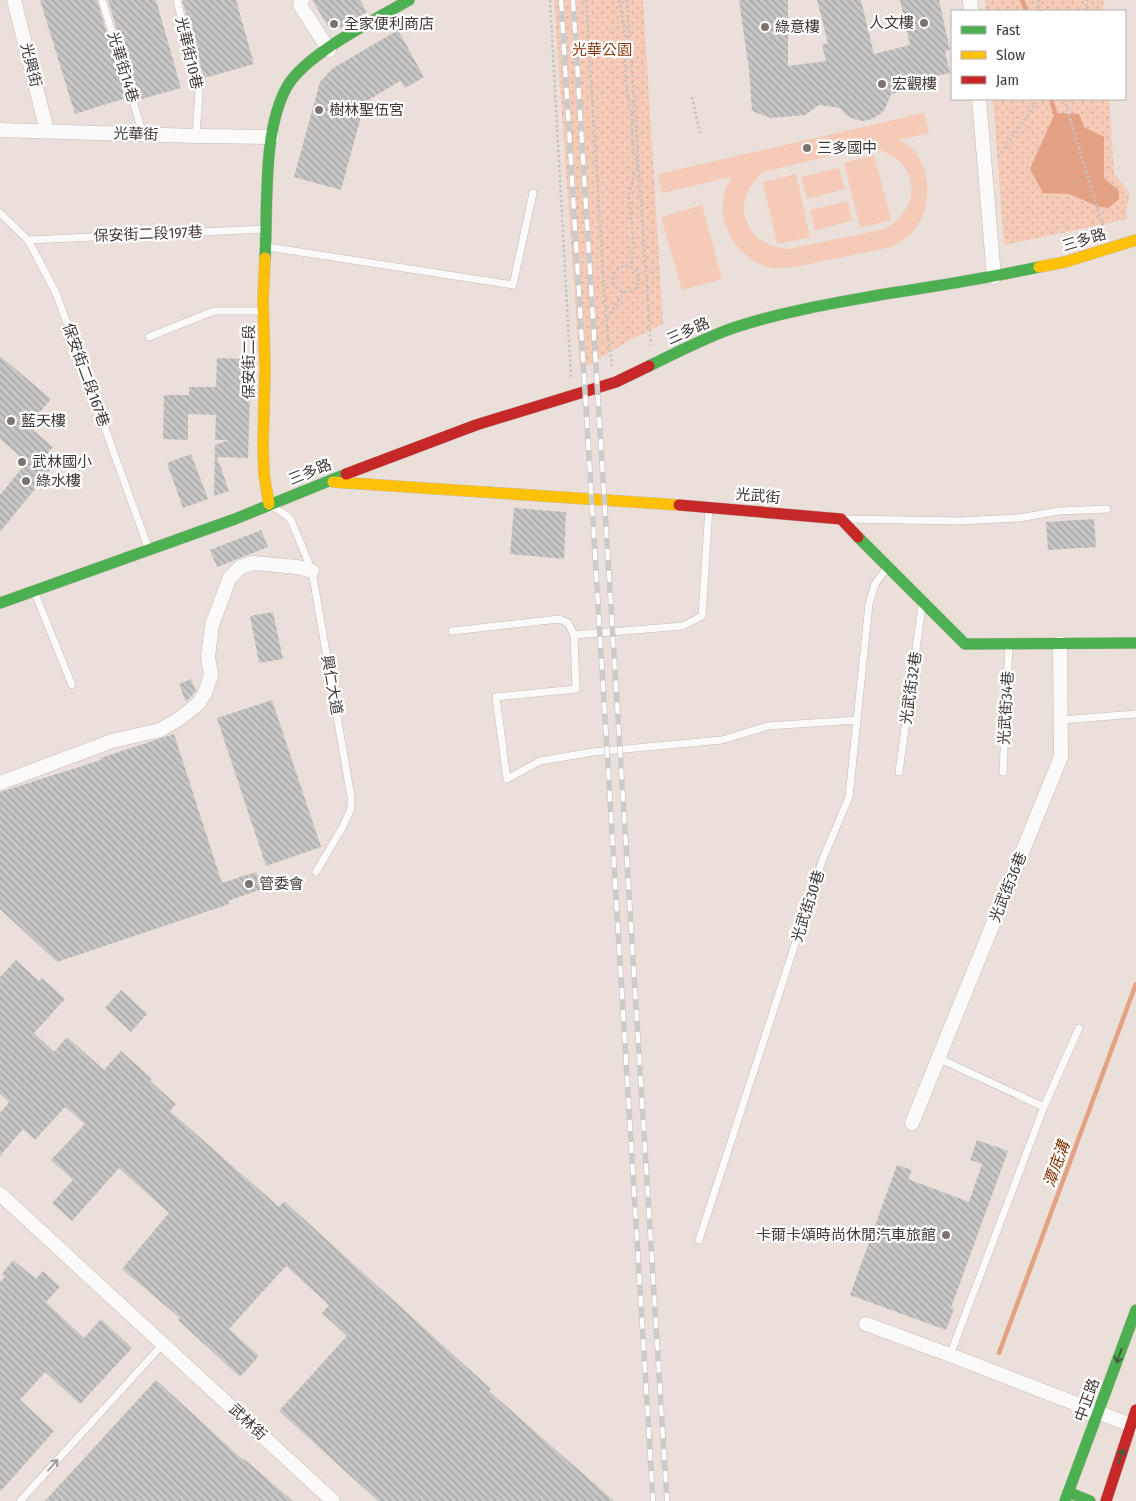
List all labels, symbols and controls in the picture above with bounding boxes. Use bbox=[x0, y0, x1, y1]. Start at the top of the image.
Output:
legend bbox=[951, 10, 1126, 100]
place label: 人文樓 bbox=[869, 14, 914, 32]
street label: 光華街10巷 bbox=[172, 15, 206, 91]
place label: 全家便利商店 bbox=[344, 15, 434, 33]
marker: 人文樓 bbox=[918, 17, 930, 29]
marker: 全家便利商店 bbox=[328, 18, 340, 30]
place label: 綠意樓 bbox=[775, 18, 820, 36]
marker: 綠意樓 bbox=[759, 21, 771, 33]
text: Fast bbox=[996, 21, 1020, 39]
street label: 光華街14巷 bbox=[104, 29, 142, 105]
street label: 光興街 bbox=[17, 41, 45, 89]
park label: 光華公園 bbox=[572, 41, 632, 59]
text: Slow bbox=[996, 46, 1025, 64]
text: Jam bbox=[996, 71, 1019, 89]
place label: 宏觀樓 bbox=[892, 75, 937, 93]
marker: 宏觀樓 bbox=[876, 78, 888, 90]
place label: 樹林聖伍宮 bbox=[329, 101, 404, 119]
marker: 樹林聖伍宮 bbox=[313, 104, 325, 116]
street label: 光華街 bbox=[113, 124, 159, 144]
place label: 三多國中 bbox=[817, 139, 877, 157]
marker: 三多國中 bbox=[801, 142, 813, 154]
street label: 保安街二段197巷 bbox=[93, 223, 203, 245]
street label: 三多路 bbox=[1060, 225, 1108, 255]
street label: 三多路 bbox=[664, 314, 712, 348]
street label: 保安街二段167巷 bbox=[59, 321, 113, 429]
street label: 保安街二段 bbox=[240, 324, 258, 400]
place label: 藍天樓 bbox=[21, 412, 66, 430]
marker: 藍天樓 bbox=[5, 415, 17, 427]
place label: 武林國小 bbox=[32, 453, 92, 471]
street label: 三多路 bbox=[286, 455, 334, 489]
marker: 武林國小 bbox=[16, 456, 28, 468]
place label: 綠水樓 bbox=[36, 472, 81, 490]
marker: 綠水樓 bbox=[20, 475, 32, 487]
street label: 光武街 bbox=[735, 485, 781, 507]
street label: 光武街32巷 bbox=[897, 650, 925, 726]
street label: 興仁大道 bbox=[318, 654, 346, 716]
street label: 光武街34巷 bbox=[995, 671, 1017, 745]
street label: 光武街36巷 bbox=[986, 849, 1030, 925]
street label: 光武街30巷 bbox=[788, 868, 828, 944]
place label: 管委會 bbox=[259, 875, 304, 893]
marker: 管委會 bbox=[243, 878, 255, 890]
water label: 潭底溝 bbox=[1039, 1136, 1074, 1190]
place label: 卡爾卡頌時尚休閒汽車旅館 bbox=[756, 1226, 936, 1244]
marker: 卡爾卡頌時尚休閒汽車旅館 bbox=[940, 1229, 952, 1241]
one-way arrow bbox=[1114, 1347, 1123, 1363]
street label: 中正路 bbox=[1071, 1376, 1103, 1424]
street label: 武林街 bbox=[225, 1400, 271, 1444]
one-way arrow bbox=[1117, 1448, 1126, 1464]
one-way arrow bbox=[47, 1458, 59, 1471]

